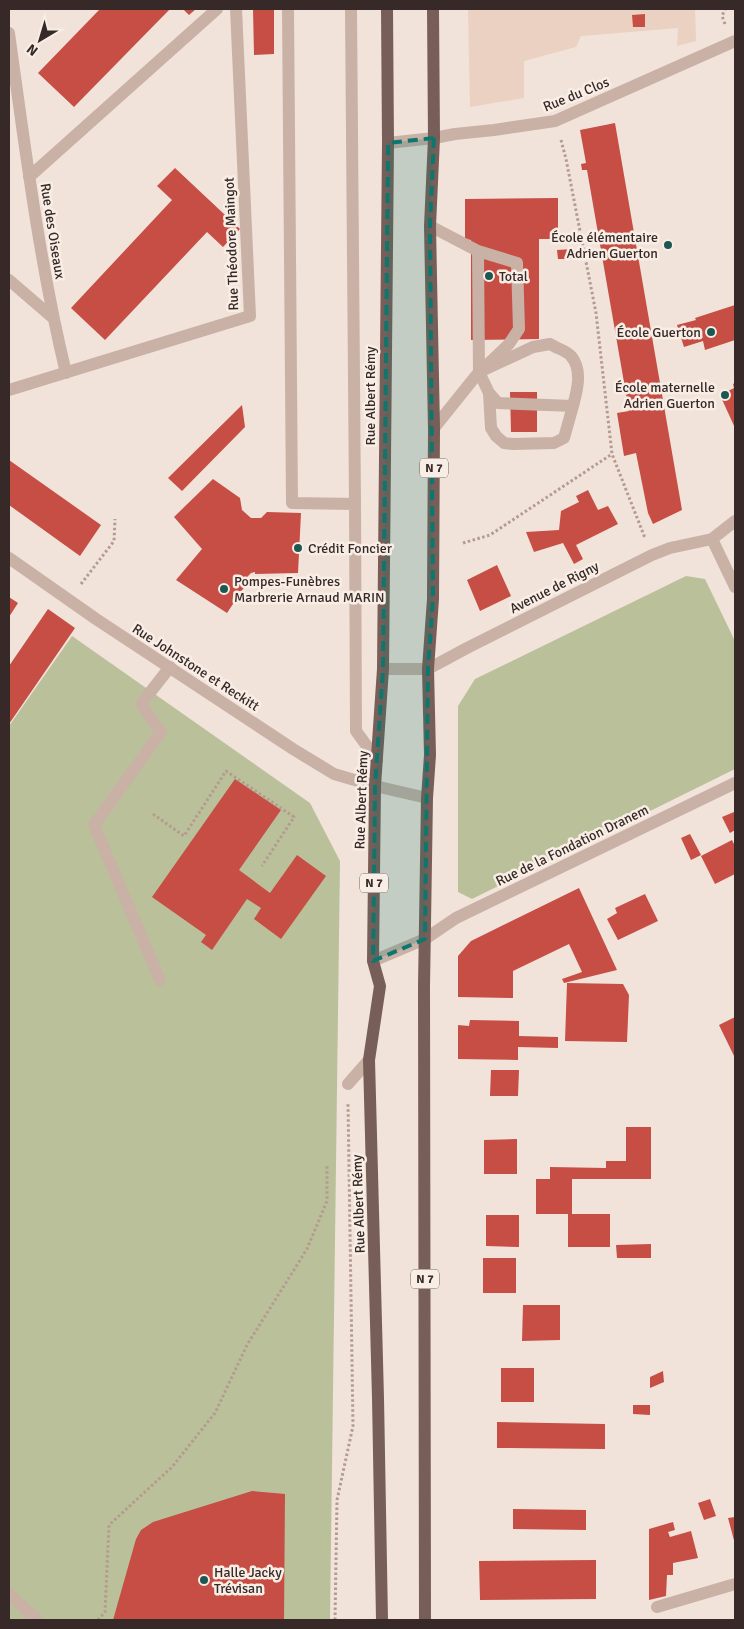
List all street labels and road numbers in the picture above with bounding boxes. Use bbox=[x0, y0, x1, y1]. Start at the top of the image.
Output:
street label: Rue du Clos bbox=[541, 74, 612, 115]
street label: Rue Théodore Maingot bbox=[221, 177, 242, 311]
street label: Rue des Oiseaux bbox=[37, 182, 69, 281]
street label: Rue Albert Rémy bbox=[362, 346, 379, 445]
road number: N 7 bbox=[420, 458, 448, 478]
street label: Avenue de Rigny bbox=[507, 557, 602, 617]
street label: Rue Johnstone et Reckitt bbox=[129, 620, 262, 715]
street label: Rue Albert Rémy bbox=[351, 750, 372, 850]
street label: Rue de la Fondation Dranem bbox=[493, 801, 651, 890]
road number: N 7 bbox=[360, 874, 388, 892]
street label: Rue Albert Rémy bbox=[348, 1154, 369, 1254]
road number: N 7 bbox=[411, 1270, 439, 1288]

